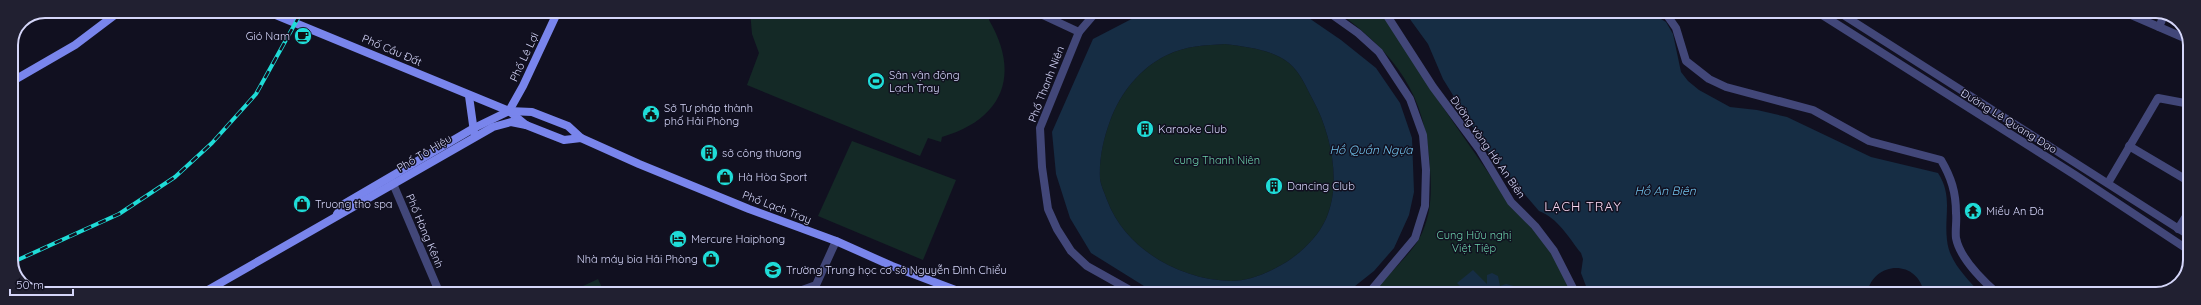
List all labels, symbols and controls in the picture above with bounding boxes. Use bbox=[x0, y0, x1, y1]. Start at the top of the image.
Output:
cafe icon: Gió Nam bbox=[293, 26, 313, 46]
place label: Gió Nam bbox=[246, 29, 290, 43]
street label: Phố Lê Lợi bbox=[507, 30, 541, 84]
street label: Phố Cầu Đất bbox=[360, 31, 424, 69]
street label: Phố Thanh Niên bbox=[1025, 44, 1067, 124]
place label: Sân vận động Lạch Tray bbox=[889, 68, 960, 95]
sports icon: Sân vận động Lạch Tray bbox=[866, 71, 886, 91]
street label: Đường Lê Quang Đạo bbox=[1958, 86, 2060, 157]
street label: Đường vòng Hồ An Biên bbox=[1447, 93, 1529, 201]
place label: Sở Tư pháp thành phố Hải Phòng bbox=[664, 101, 753, 128]
public building icon: Sở Tư pháp thành phố Hải Phòng bbox=[641, 104, 661, 124]
building icon: Karaoke Club bbox=[1135, 119, 1155, 139]
place label: Karaoke Club bbox=[1158, 122, 1227, 136]
street label: Phố Tô Hiệu bbox=[394, 131, 454, 175]
water label: Hồ Quần Ngựa bbox=[1329, 142, 1413, 157]
building icon: sở công thương bbox=[699, 143, 719, 163]
place label: sở công thương bbox=[722, 146, 801, 160]
park label: cung Thanh Niên bbox=[1174, 153, 1260, 167]
shop icon: Hà Hòa Sport bbox=[715, 167, 735, 187]
place label: Hà Hòa Sport bbox=[738, 170, 808, 184]
building icon: Dancing Club bbox=[1264, 176, 1284, 196]
place label: Dancing Club bbox=[1287, 179, 1355, 193]
water label: Hồ An Biên bbox=[1634, 183, 1697, 198]
street label: Phố Lạch Tray bbox=[740, 187, 814, 227]
street label: Phố Hàng Kênh bbox=[403, 192, 447, 270]
shop icon: Truong tho spa bbox=[292, 194, 312, 214]
place label: Truong tho spa bbox=[315, 197, 392, 211]
district label: LẠCH TRAY bbox=[1544, 198, 1622, 214]
temple icon: Miếu An Đà bbox=[1963, 201, 1983, 221]
place label: Miếu An Đà bbox=[1986, 204, 2044, 218]
park label: Cung Hữu nghị Việt Tiệp bbox=[1437, 228, 1511, 255]
hotel icon: Mercure Haiphong bbox=[668, 229, 688, 249]
place label: Mercure Haiphong bbox=[691, 232, 785, 246]
shop icon: Nhà máy bia Hải Phòng bbox=[701, 249, 721, 269]
place label: Nhà máy bia Hải Phòng bbox=[577, 252, 698, 266]
school or university icon: Trường Trung học cơ sở Nguyễn Đình Chiểu bbox=[763, 260, 783, 280]
place label: Trường Trung học cơ sở Nguyễn Đình Chiểu bbox=[786, 263, 1007, 277]
scale bar bbox=[10, 271, 73, 297]
text: 50 m bbox=[16, 277, 44, 292]

